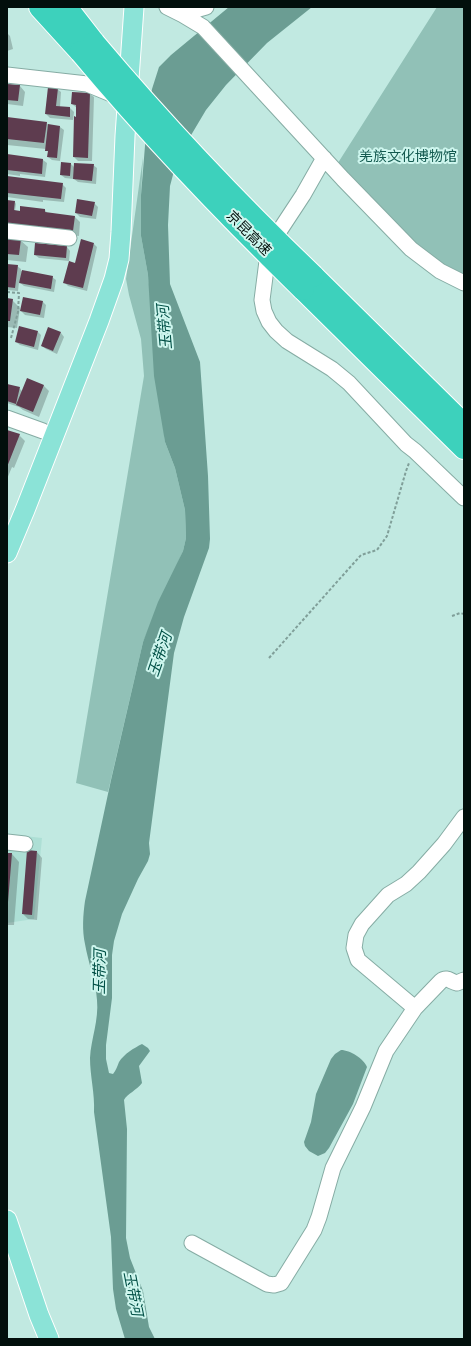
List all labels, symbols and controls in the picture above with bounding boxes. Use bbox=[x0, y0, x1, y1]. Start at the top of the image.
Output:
park label: 羌族文化博物馆 bbox=[359, 150, 457, 166]
street label: 京昆高速 bbox=[222, 208, 274, 260]
water label: 玉带河 bbox=[155, 304, 177, 350]
water label: 玉带河 bbox=[145, 631, 177, 679]
water label: 玉带河 bbox=[92, 949, 110, 995]
water label: 玉带河 bbox=[119, 1270, 145, 1318]

